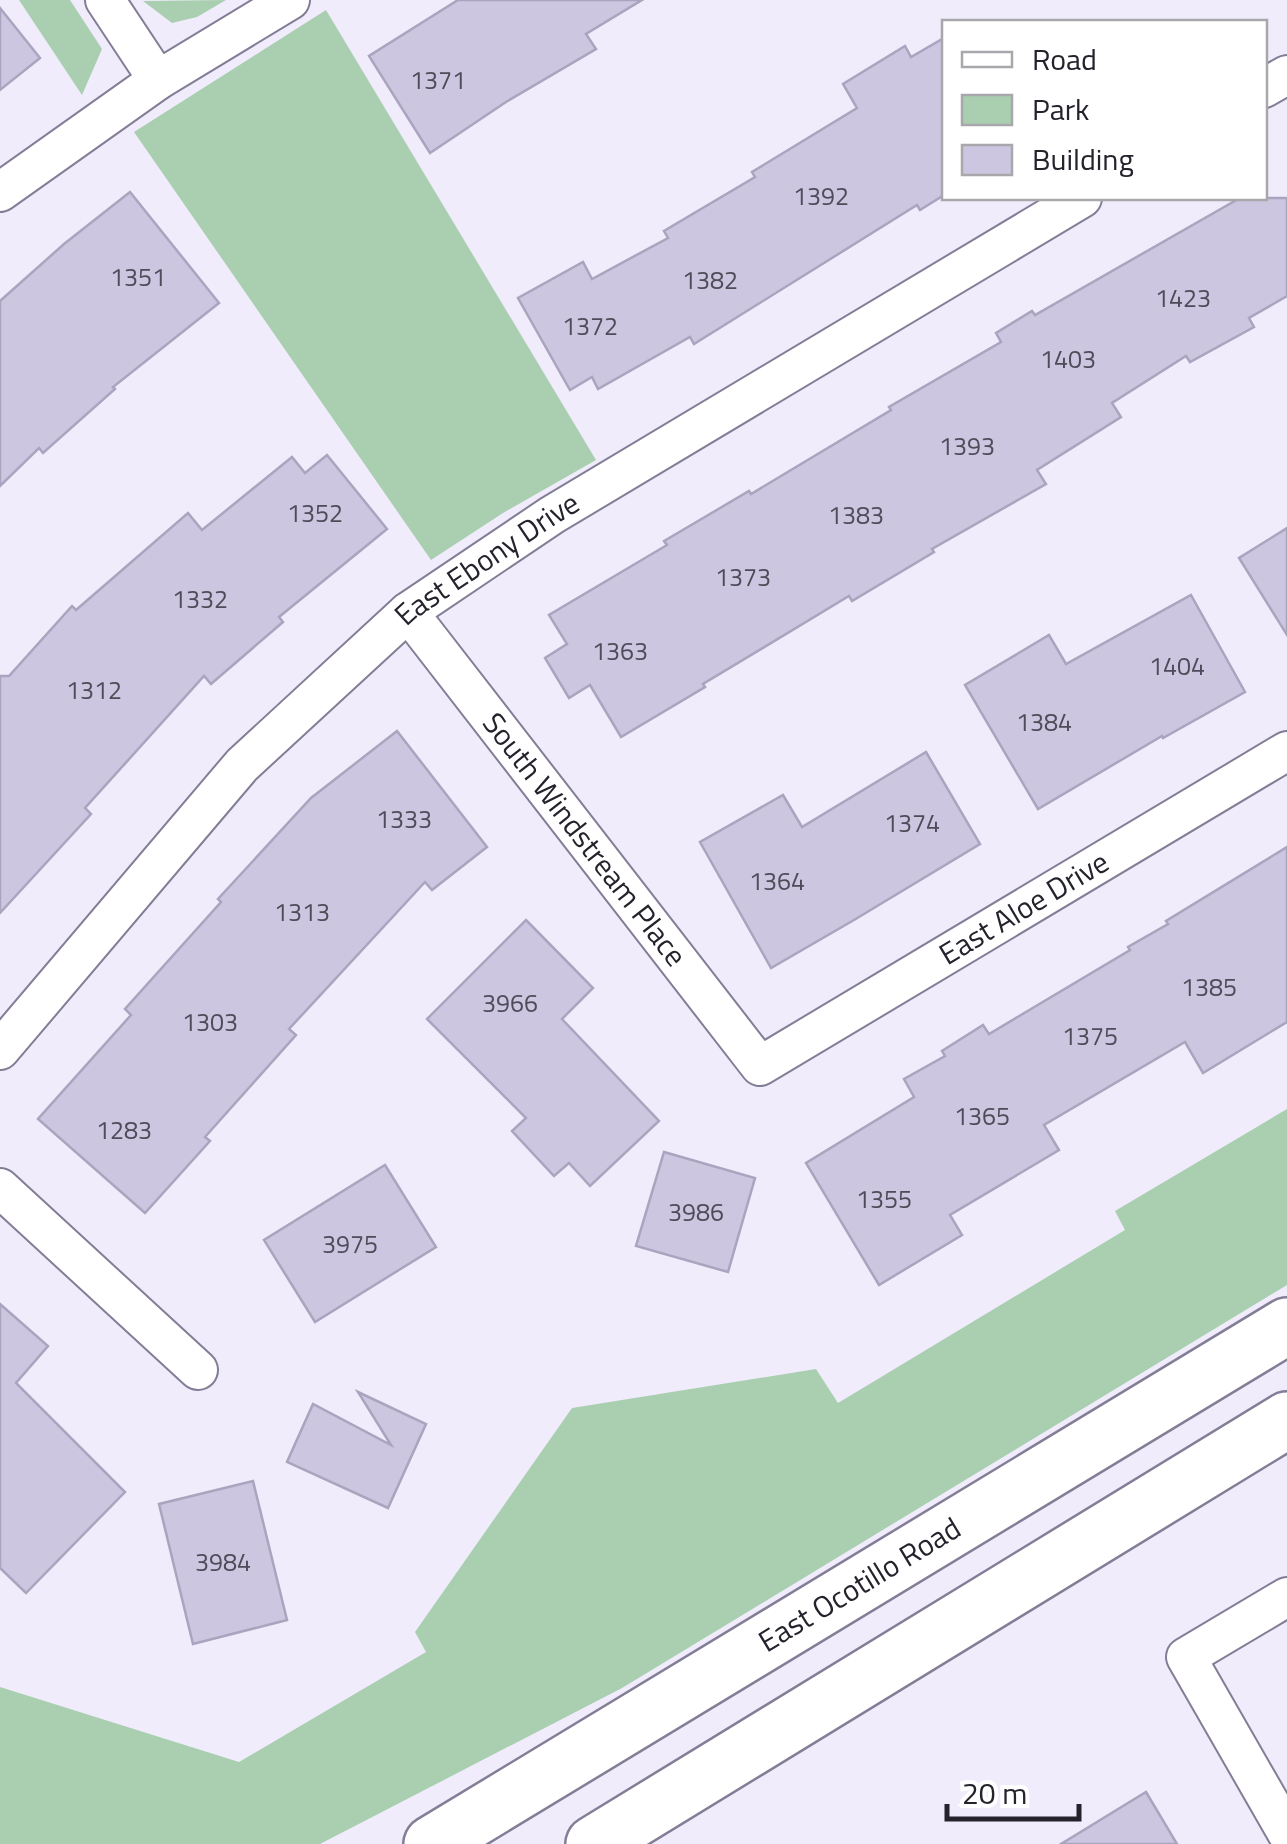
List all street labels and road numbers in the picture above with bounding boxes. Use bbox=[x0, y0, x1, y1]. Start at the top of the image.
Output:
street label: East Ebony Drive bbox=[383, 480, 588, 636]
street label: South Windstream Place bbox=[472, 702, 699, 976]
street label: East Aloe Drive bbox=[930, 839, 1117, 976]
street label: East Ocotillo Road bbox=[749, 1505, 969, 1663]

